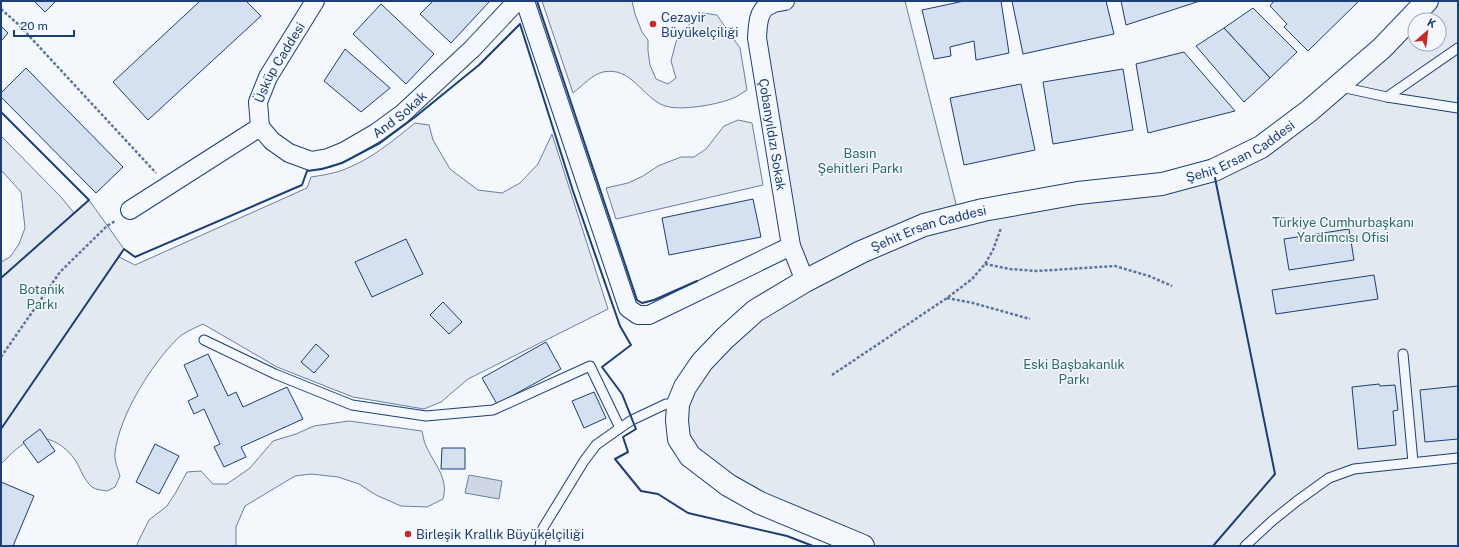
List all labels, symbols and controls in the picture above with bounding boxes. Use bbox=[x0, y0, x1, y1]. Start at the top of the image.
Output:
place label: Cezayir Büyükelçiliği bbox=[661, 10, 739, 40]
scale bar bbox=[14, 12, 74, 38]
north arrow bbox=[1407, 12, 1447, 52]
text: K bbox=[1425, 16, 1438, 30]
text: 20 m bbox=[20, 19, 48, 33]
street label: Üsküp Caddesi bbox=[251, 19, 308, 105]
marker: Cezayir Büyükelçiliği bbox=[648, 19, 658, 29]
street label: Çobanyıldızı Sokak bbox=[756, 77, 789, 192]
street label: And Sokak bbox=[369, 88, 429, 141]
street label: Şehit Ersan Caddesi bbox=[1184, 117, 1297, 185]
park label: Basın Şehitleri Parkı bbox=[817, 146, 903, 176]
street label: Şehit Ersan Caddesi bbox=[868, 202, 987, 254]
park label: Türkiye Cumhurbaşkanı Yardımcısı Ofisi bbox=[1272, 215, 1414, 245]
park label: Botanik Parkı bbox=[19, 282, 65, 312]
park label: Eski Başbakanlık Parkı bbox=[1023, 357, 1125, 387]
place label: Birleşik Krallık Büyükelçiliği bbox=[416, 527, 584, 542]
marker: Birleşik Krallık Büyükelçiliği bbox=[403, 529, 413, 539]

